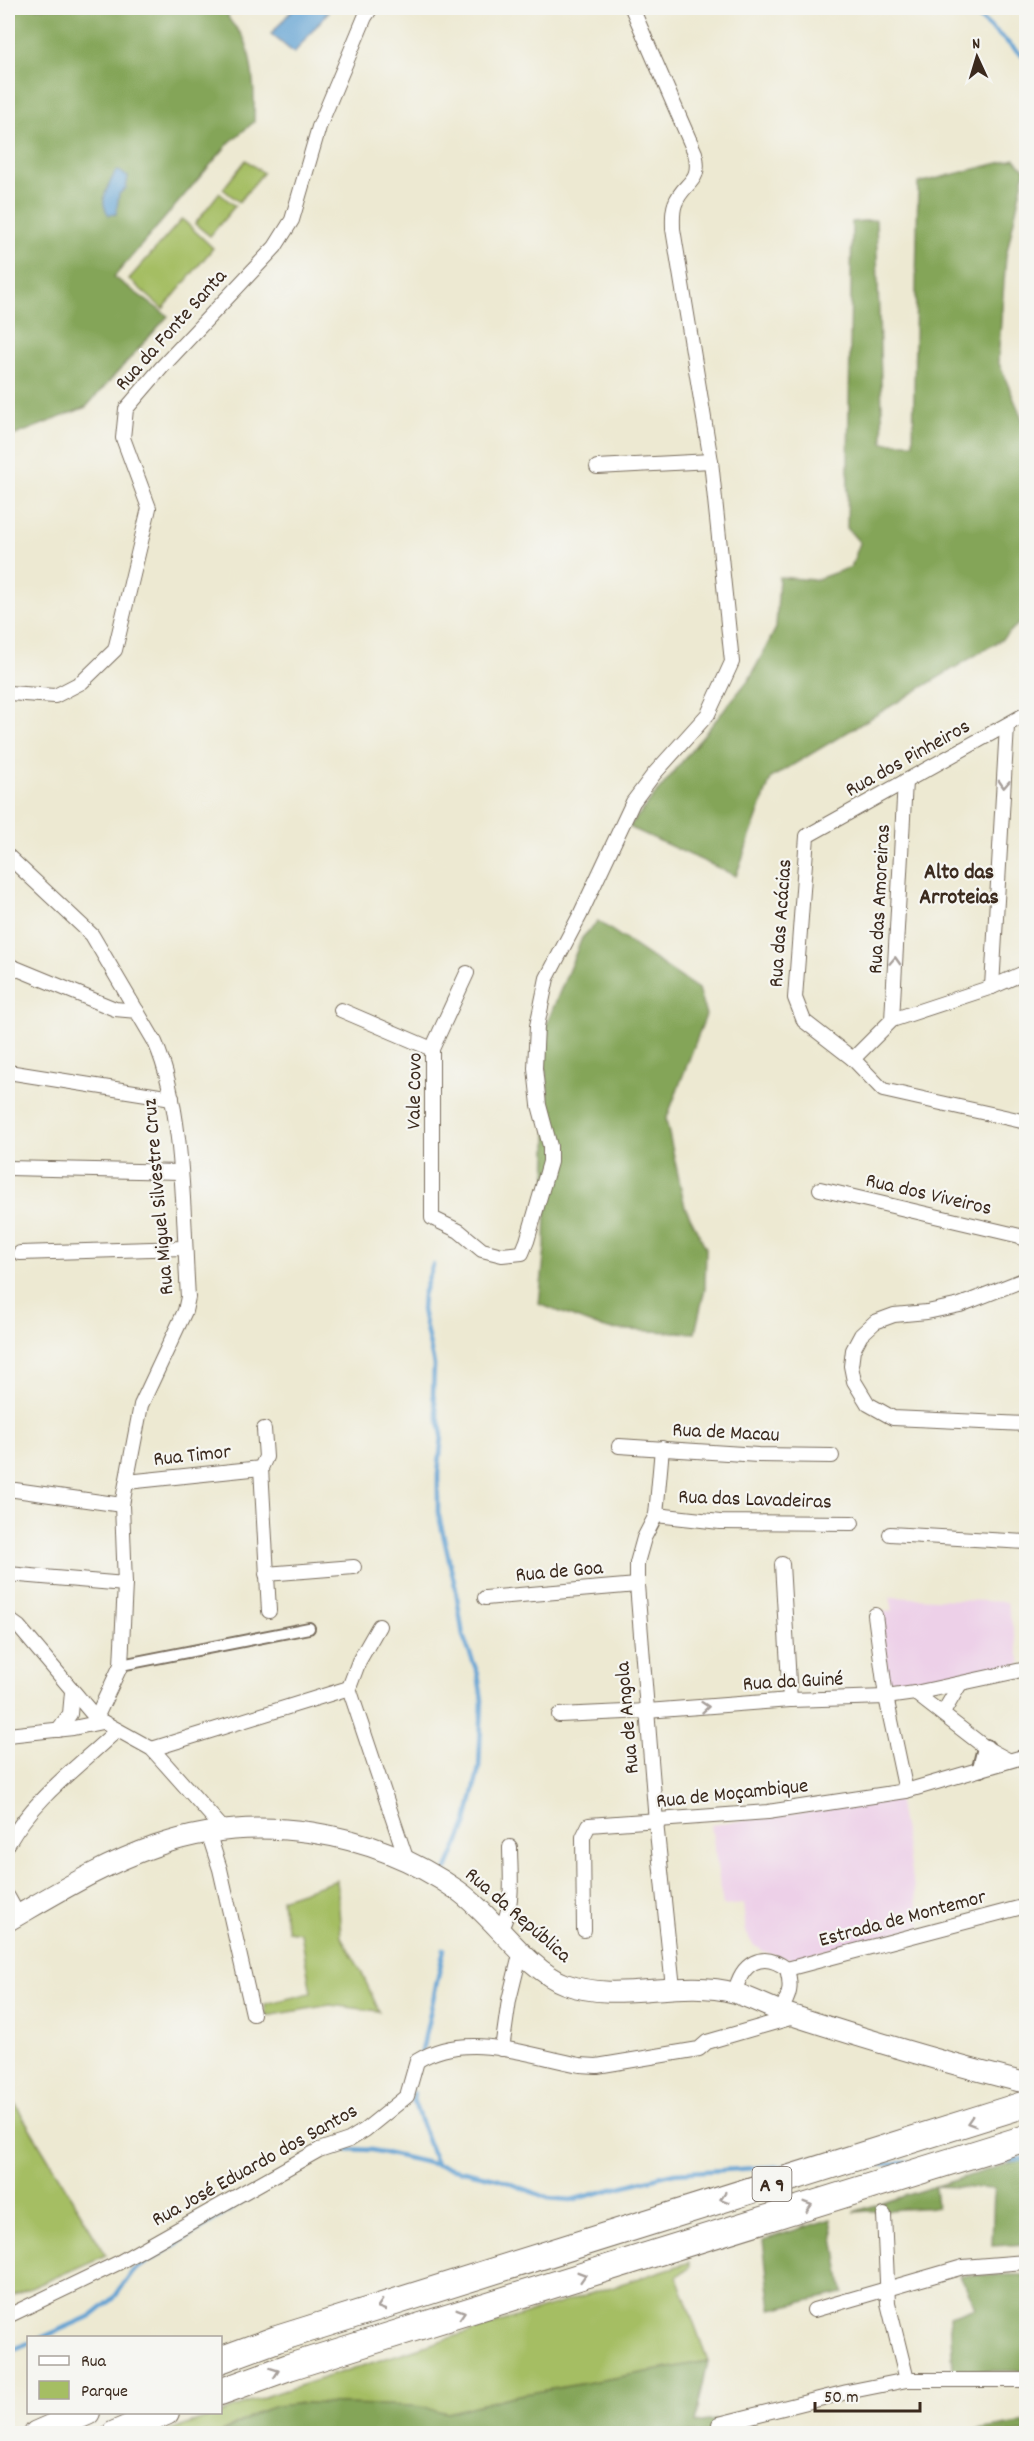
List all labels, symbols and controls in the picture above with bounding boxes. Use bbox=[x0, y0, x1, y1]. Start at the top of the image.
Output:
north arrow bbox=[947, 27, 1007, 87]
text: N bbox=[971, 33, 981, 56]
street label: Rua da Fonte Santa bbox=[109, 263, 236, 399]
street label: Rua dos Pinheiros bbox=[841, 713, 976, 806]
one-way arrow bbox=[997, 780, 1010, 789]
street label: Rua das Amoreiras bbox=[862, 824, 900, 975]
street label: Rua das Acácias bbox=[763, 858, 801, 988]
district label: Alto das Arroteias bbox=[919, 858, 999, 914]
one-way arrow bbox=[889, 957, 902, 966]
street label: Vale Covo bbox=[400, 1052, 432, 1130]
street label: Rua Miguel Silvestre Cruz bbox=[136, 1097, 184, 1296]
street label: Rua dos Viveiros bbox=[862, 1167, 994, 1225]
street label: Rua de Macau bbox=[671, 1416, 780, 1452]
street label: Rua Timor bbox=[152, 1438, 233, 1476]
street label: Rua das Lavadeiras bbox=[678, 1483, 832, 1519]
street label: Rua de Goa bbox=[514, 1554, 605, 1592]
street label: Rua de Angola bbox=[609, 1659, 649, 1775]
street label: Rua da Guiné bbox=[742, 1665, 844, 1701]
one-way arrow bbox=[700, 1701, 709, 1714]
street label: Rua de Moçambique bbox=[655, 1772, 810, 1818]
street label: Rua da República bbox=[457, 1861, 578, 1972]
street label: Estrada de Montemor bbox=[816, 1883, 990, 1957]
street label: Rua José Eduardo dos Santos bbox=[147, 2097, 364, 2236]
one-way arrow bbox=[966, 2115, 977, 2127]
road number: A 9 bbox=[752, 2167, 792, 2201]
one-way arrow bbox=[719, 2191, 730, 2204]
one-way arrow bbox=[802, 2201, 813, 2213]
one-way arrow bbox=[576, 2271, 587, 2283]
one-way arrow bbox=[376, 2299, 387, 2311]
one-way arrow bbox=[455, 2308, 466, 2320]
legend bbox=[27, 2336, 222, 2414]
text: Rua bbox=[81, 2350, 107, 2375]
one-way arrow bbox=[269, 2366, 280, 2379]
scale bar bbox=[815, 2375, 920, 2413]
text: Parque bbox=[81, 2380, 128, 2405]
text: 50 m bbox=[824, 2386, 859, 2411]

